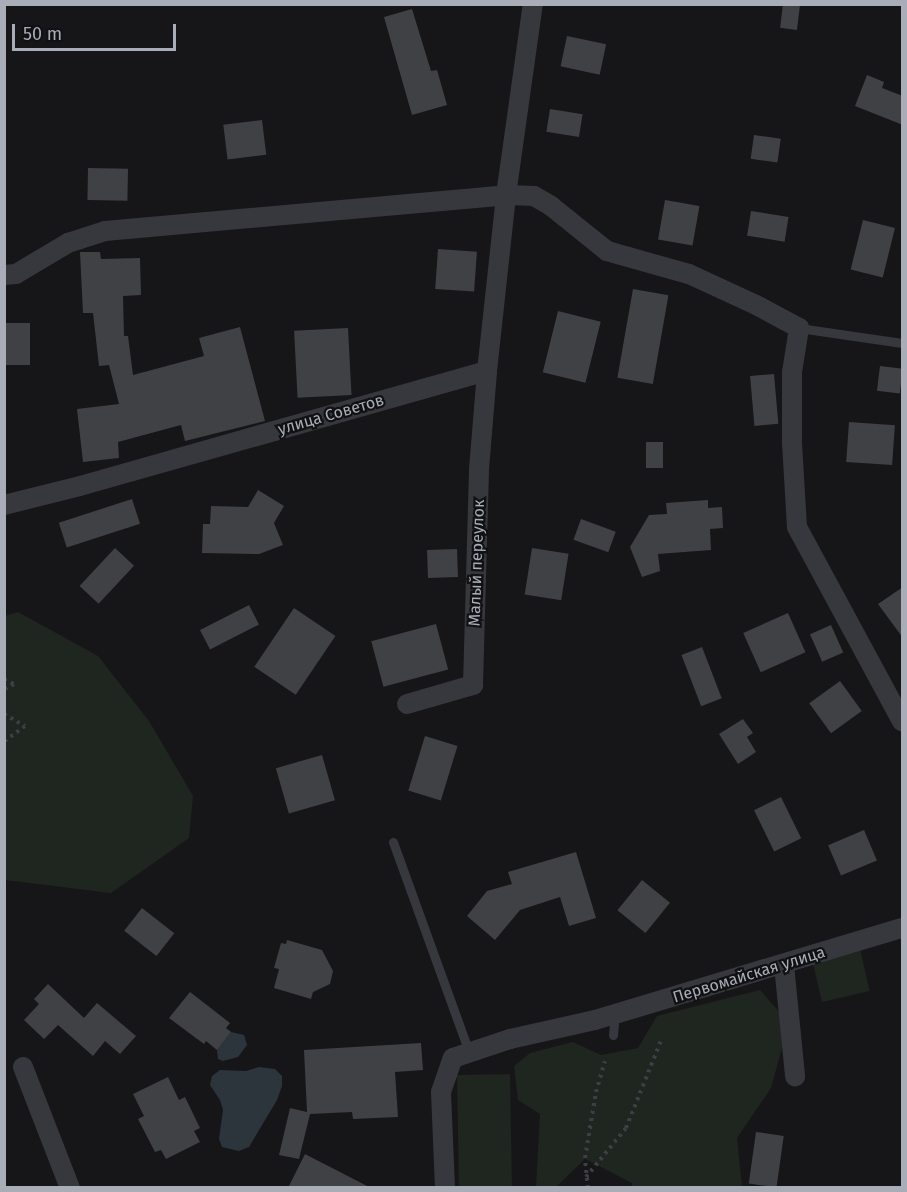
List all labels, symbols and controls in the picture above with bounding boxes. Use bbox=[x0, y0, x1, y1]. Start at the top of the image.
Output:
scale bar bbox=[15, 12, 178, 50]
text: 50 m bbox=[23, 23, 62, 45]
street label: улица Советов bbox=[276, 391, 386, 439]
street label: Малый переулок bbox=[465, 499, 489, 627]
street label: Первомайская улица bbox=[670, 943, 828, 1007]

